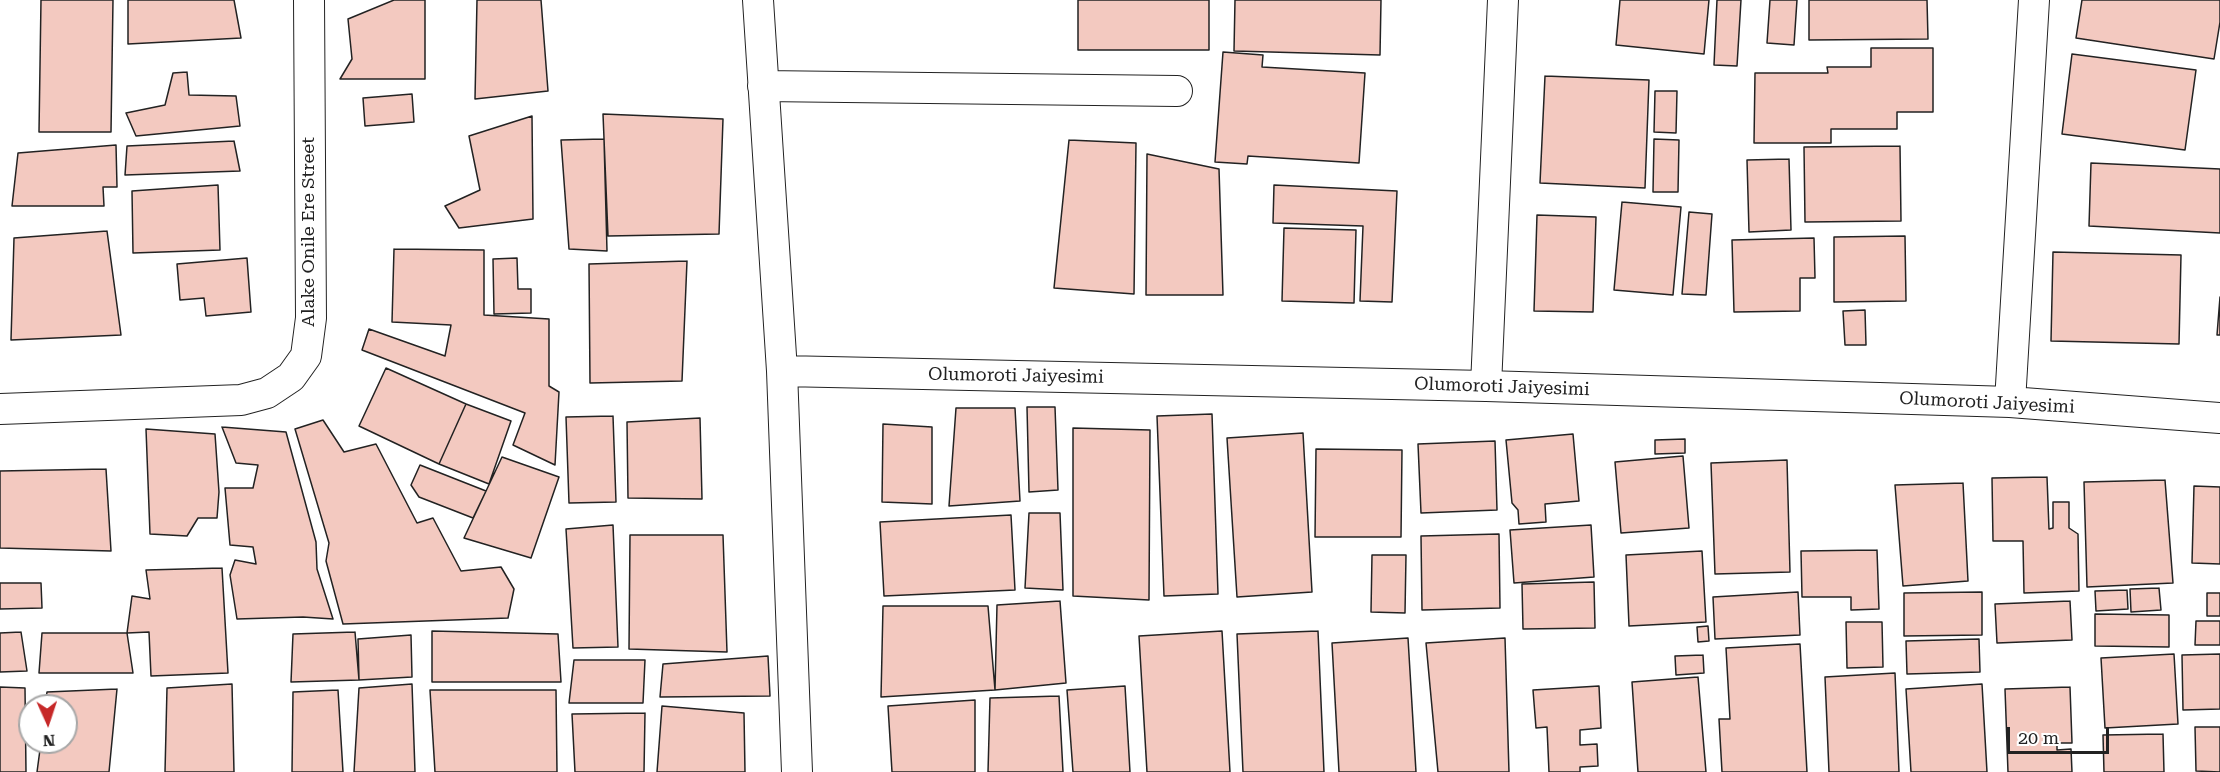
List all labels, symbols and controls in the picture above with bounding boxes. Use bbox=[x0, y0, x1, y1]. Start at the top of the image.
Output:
street label: Alake Onile Ere Street bbox=[298, 137, 320, 327]
street label: Olumoroti Jaiyesimi bbox=[928, 364, 1104, 388]
street label: Olumoroti Jaiyesimi bbox=[1414, 373, 1590, 401]
street label: Olumoroti Jaiyesimi bbox=[1899, 388, 2075, 418]
north arrow bbox=[18, 694, 78, 754]
scale bar bbox=[2010, 715, 2112, 753]
text: 20 m bbox=[2018, 727, 2059, 748]
text: N bbox=[42, 731, 56, 750]

